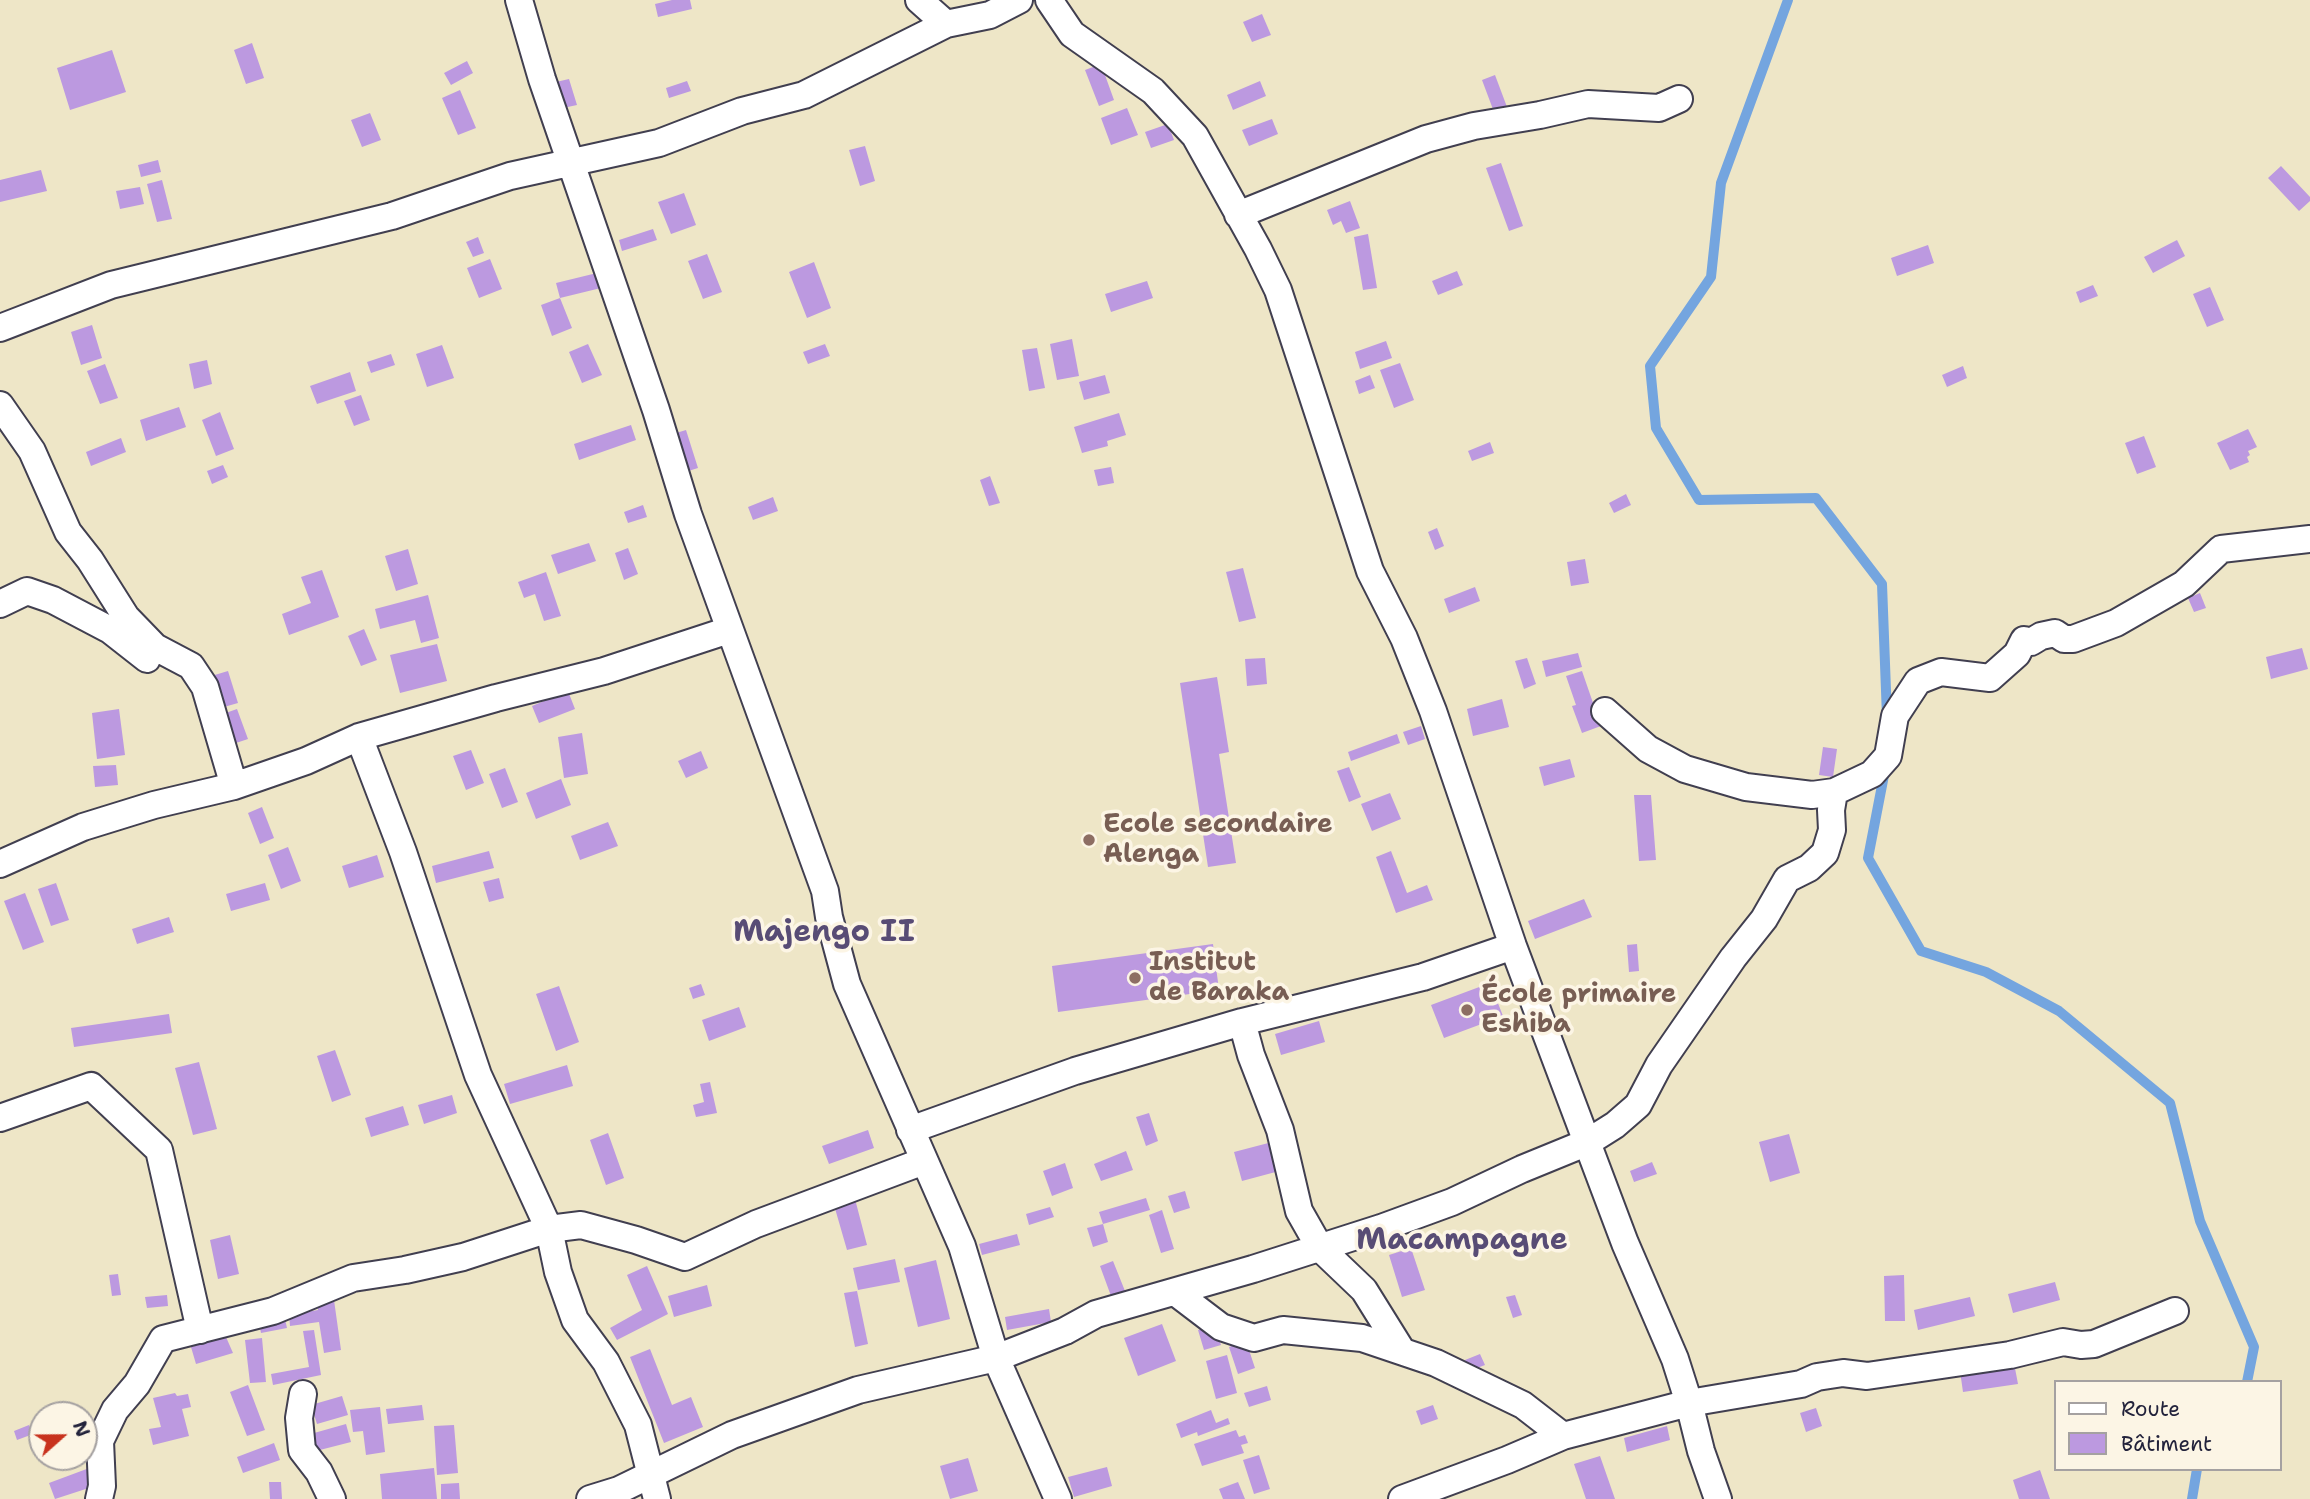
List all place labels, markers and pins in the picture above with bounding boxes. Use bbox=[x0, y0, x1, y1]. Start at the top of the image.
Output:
place label: Ecole secondaire Alenga bbox=[1103, 809, 1333, 870]
marker: Ecole secondaire Alenga bbox=[1081, 832, 1097, 848]
place label: Institut de Baraka bbox=[1149, 947, 1289, 1009]
marker: Institut de Baraka bbox=[1127, 970, 1143, 986]
place label: École primaire Eshiba bbox=[1481, 979, 1676, 1040]
marker: École primaire Eshiba bbox=[1459, 1002, 1475, 1018]

